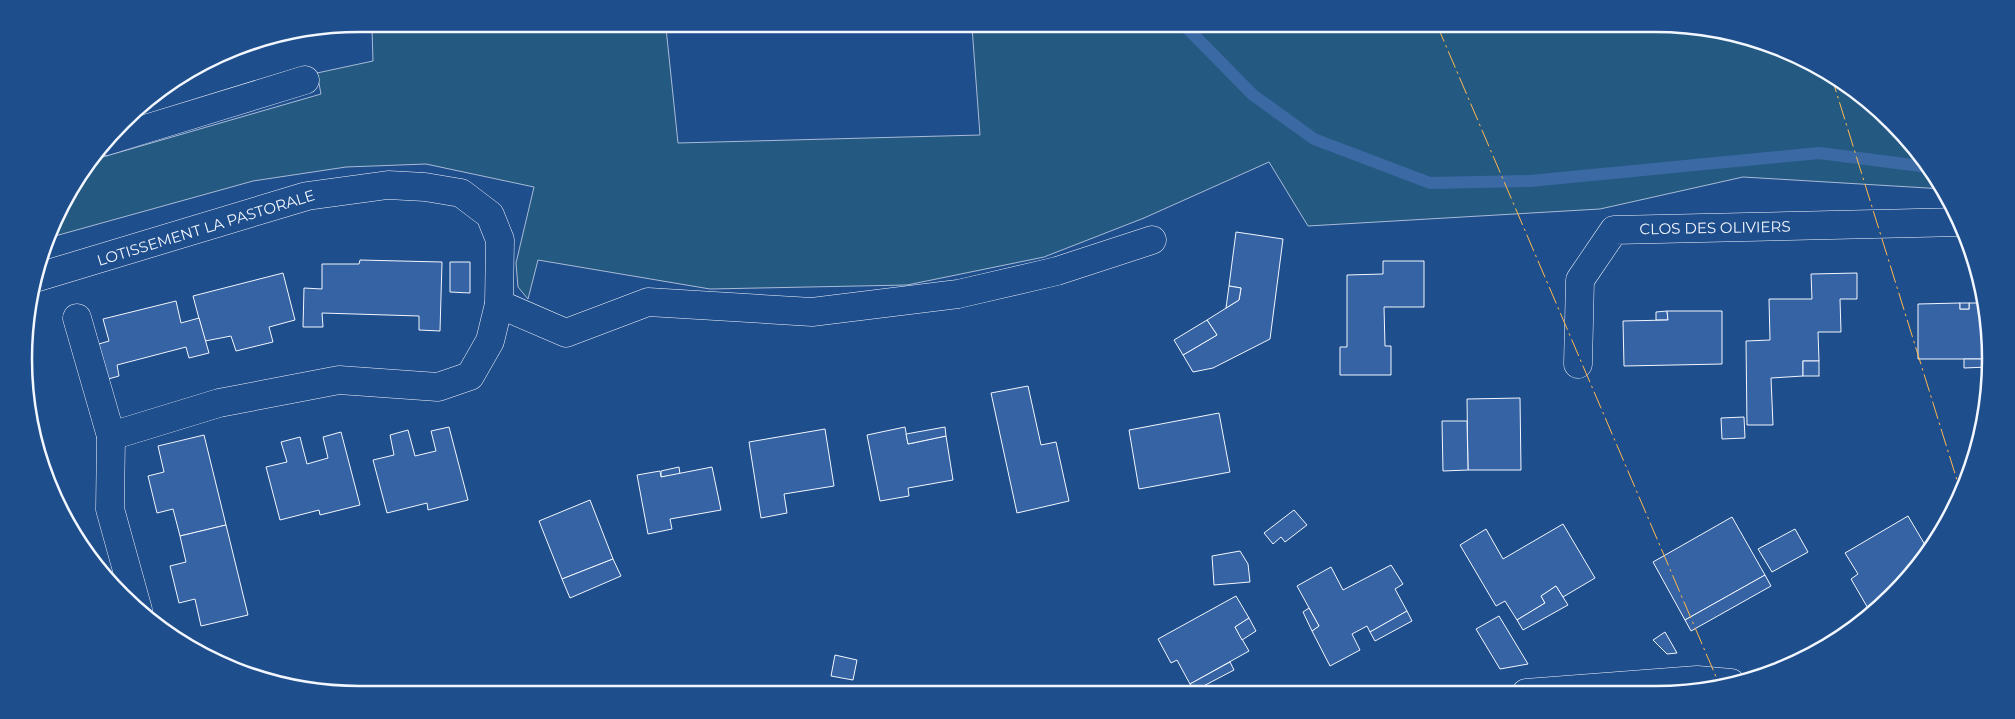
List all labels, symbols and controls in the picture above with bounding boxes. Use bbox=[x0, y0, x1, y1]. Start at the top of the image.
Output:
street label: LOTISSEMENT LA PASTORALE bbox=[95, 185, 317, 270]
street label: CLOS DES OLIVIERS bbox=[1639, 217, 1791, 238]

